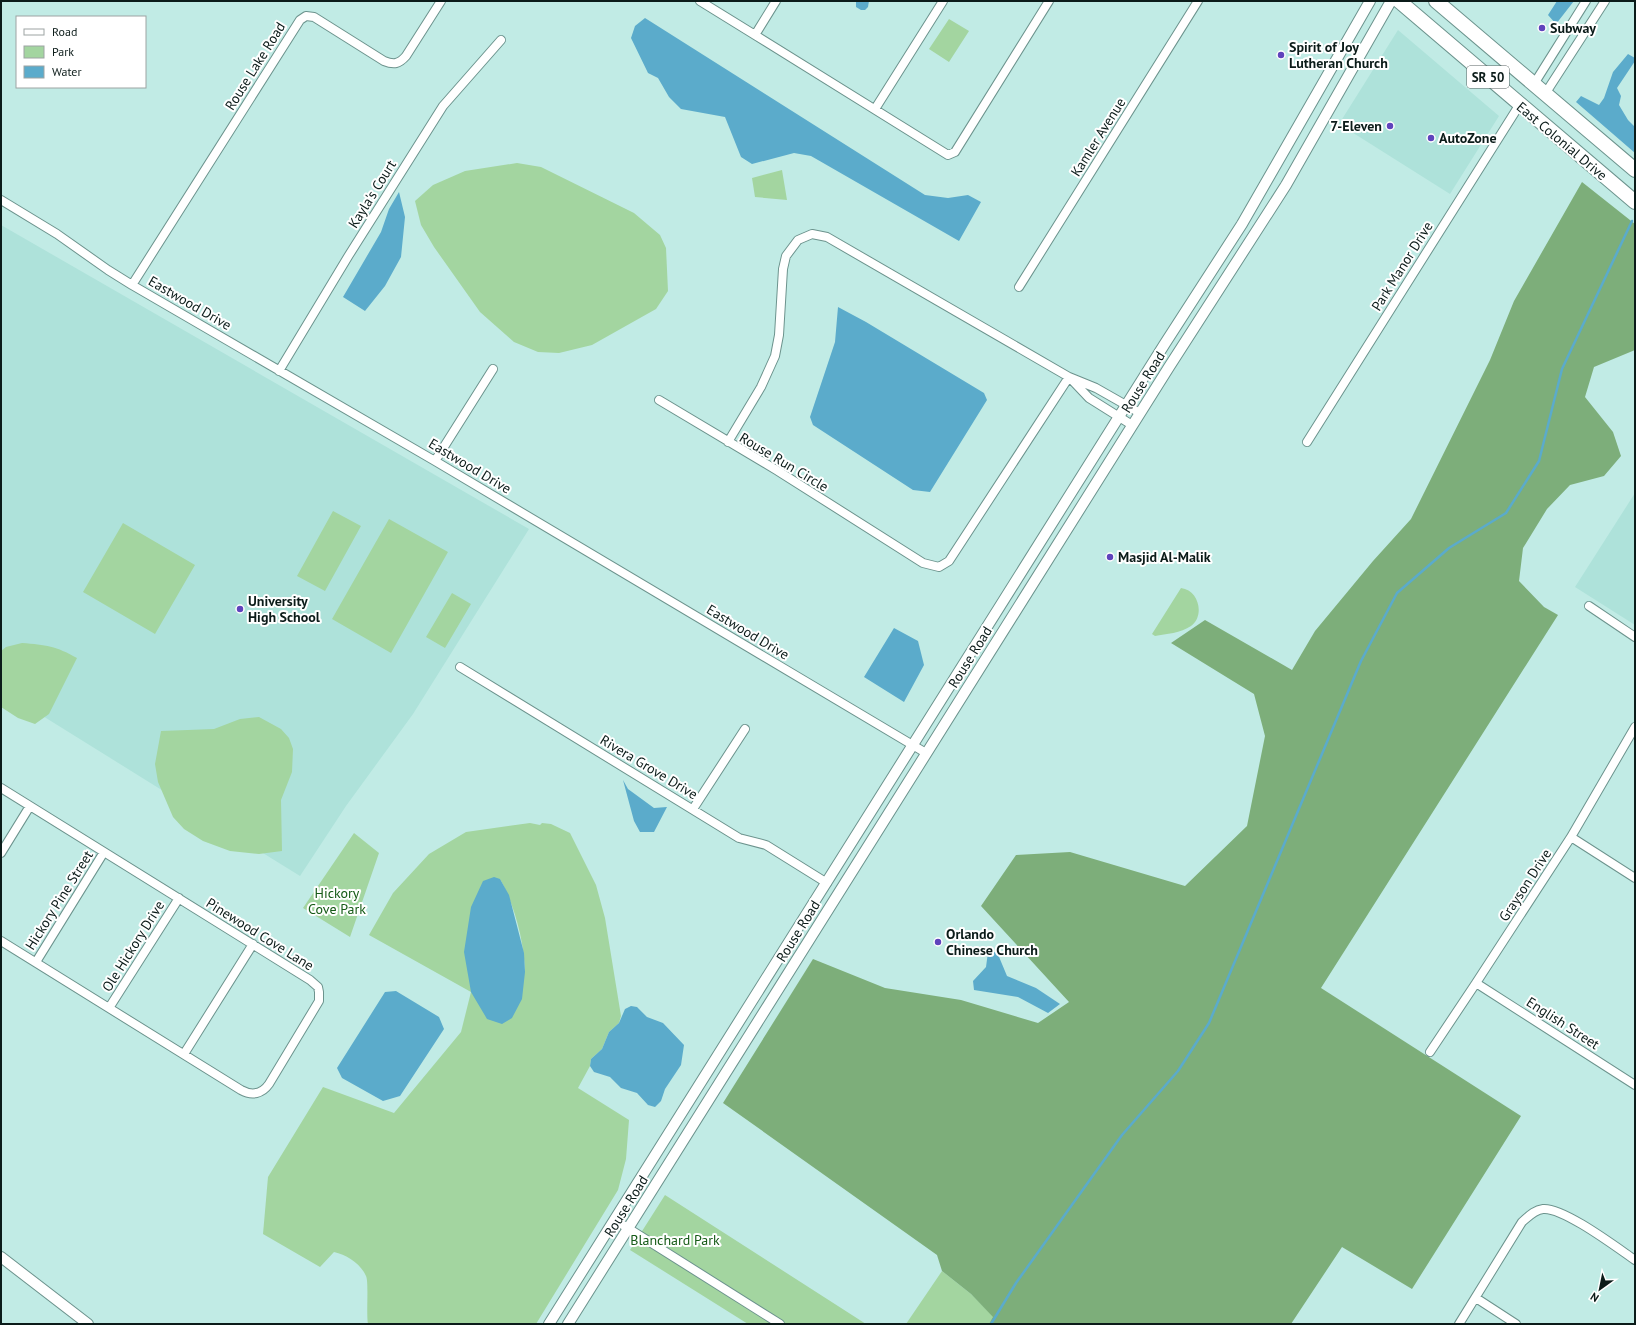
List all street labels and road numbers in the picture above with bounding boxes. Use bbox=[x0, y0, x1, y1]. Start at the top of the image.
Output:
street label: Rouse Lake Road bbox=[221, 19, 289, 113]
road number: SR 50 bbox=[1467, 66, 1509, 88]
street label: Kamler Avenue bbox=[1067, 94, 1129, 180]
street label: East Colonial Drive bbox=[1513, 98, 1611, 184]
street label: Kayla's Court bbox=[344, 156, 400, 231]
street label: Park Manor Drive bbox=[1367, 218, 1437, 314]
street label: Eastwood Drive bbox=[145, 272, 235, 334]
street label: Rouse Road bbox=[1117, 348, 1169, 416]
street label: Rouse Run Circle bbox=[736, 428, 832, 496]
street label: Eastwood Drive bbox=[426, 434, 514, 498]
street label: Eastwood Drive bbox=[704, 600, 792, 664]
street label: Rouse Road bbox=[944, 623, 996, 691]
street label: Rivera Grove Drive bbox=[597, 731, 701, 803]
street label: Grayson Drive bbox=[1495, 845, 1555, 925]
street label: Hickory Pine Street bbox=[21, 847, 97, 953]
street label: Pinewood Cove Lane bbox=[203, 894, 317, 974]
street label: Ole Hickory Drive bbox=[98, 897, 168, 995]
street label: Rouse Road bbox=[772, 897, 824, 965]
street label: English Street bbox=[1523, 993, 1603, 1053]
street label: Rouse Road bbox=[600, 1172, 652, 1240]

